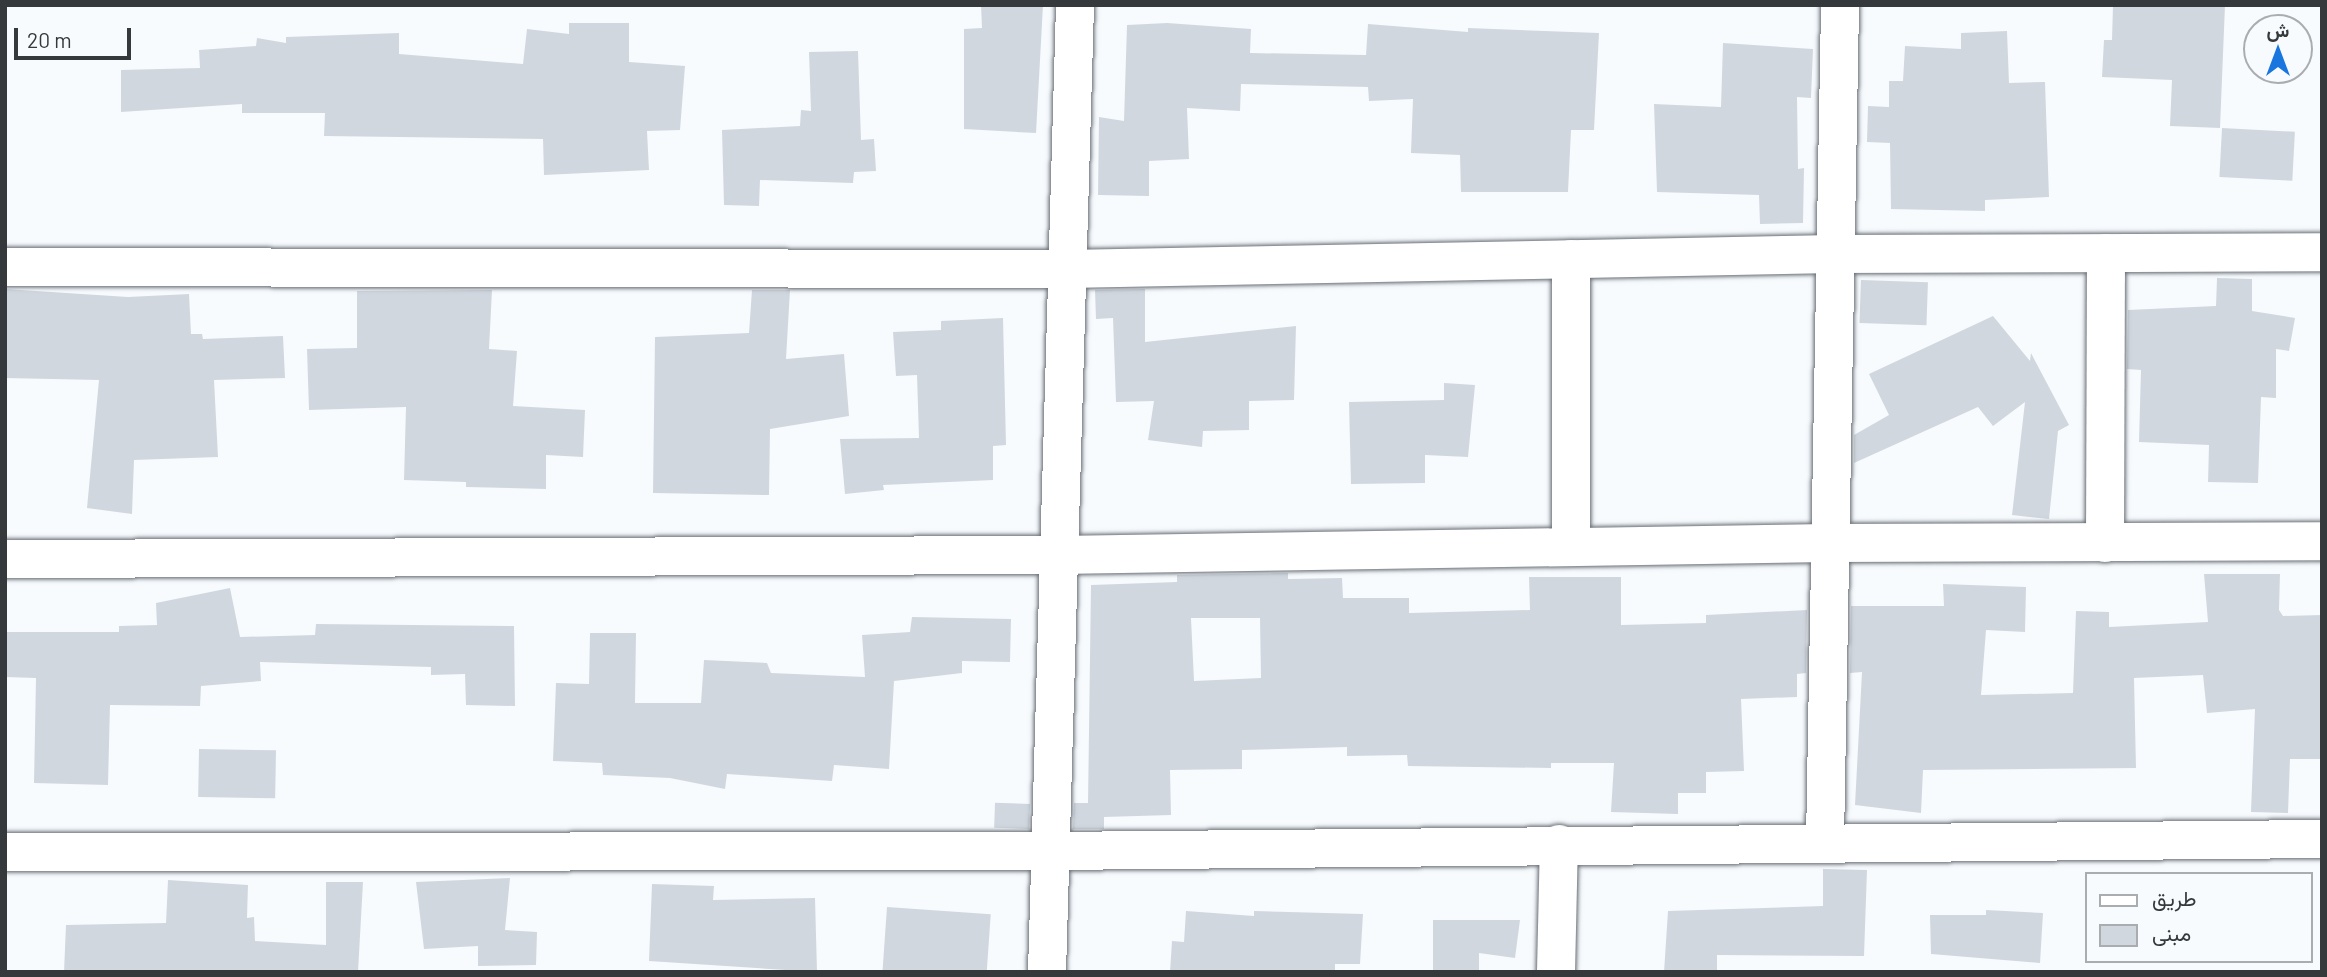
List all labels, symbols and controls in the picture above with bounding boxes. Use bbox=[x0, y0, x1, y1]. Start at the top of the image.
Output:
scale bar bbox=[18, 14, 135, 58]
north arrow bbox=[2243, 14, 2313, 84]
text: ش bbox=[2267, 18, 2289, 41]
text: 20 m bbox=[27, 27, 72, 52]
legend bbox=[2086, 872, 2313, 963]
text: طريق bbox=[2152, 885, 2197, 910]
text: مبنى bbox=[2152, 920, 2191, 945]

